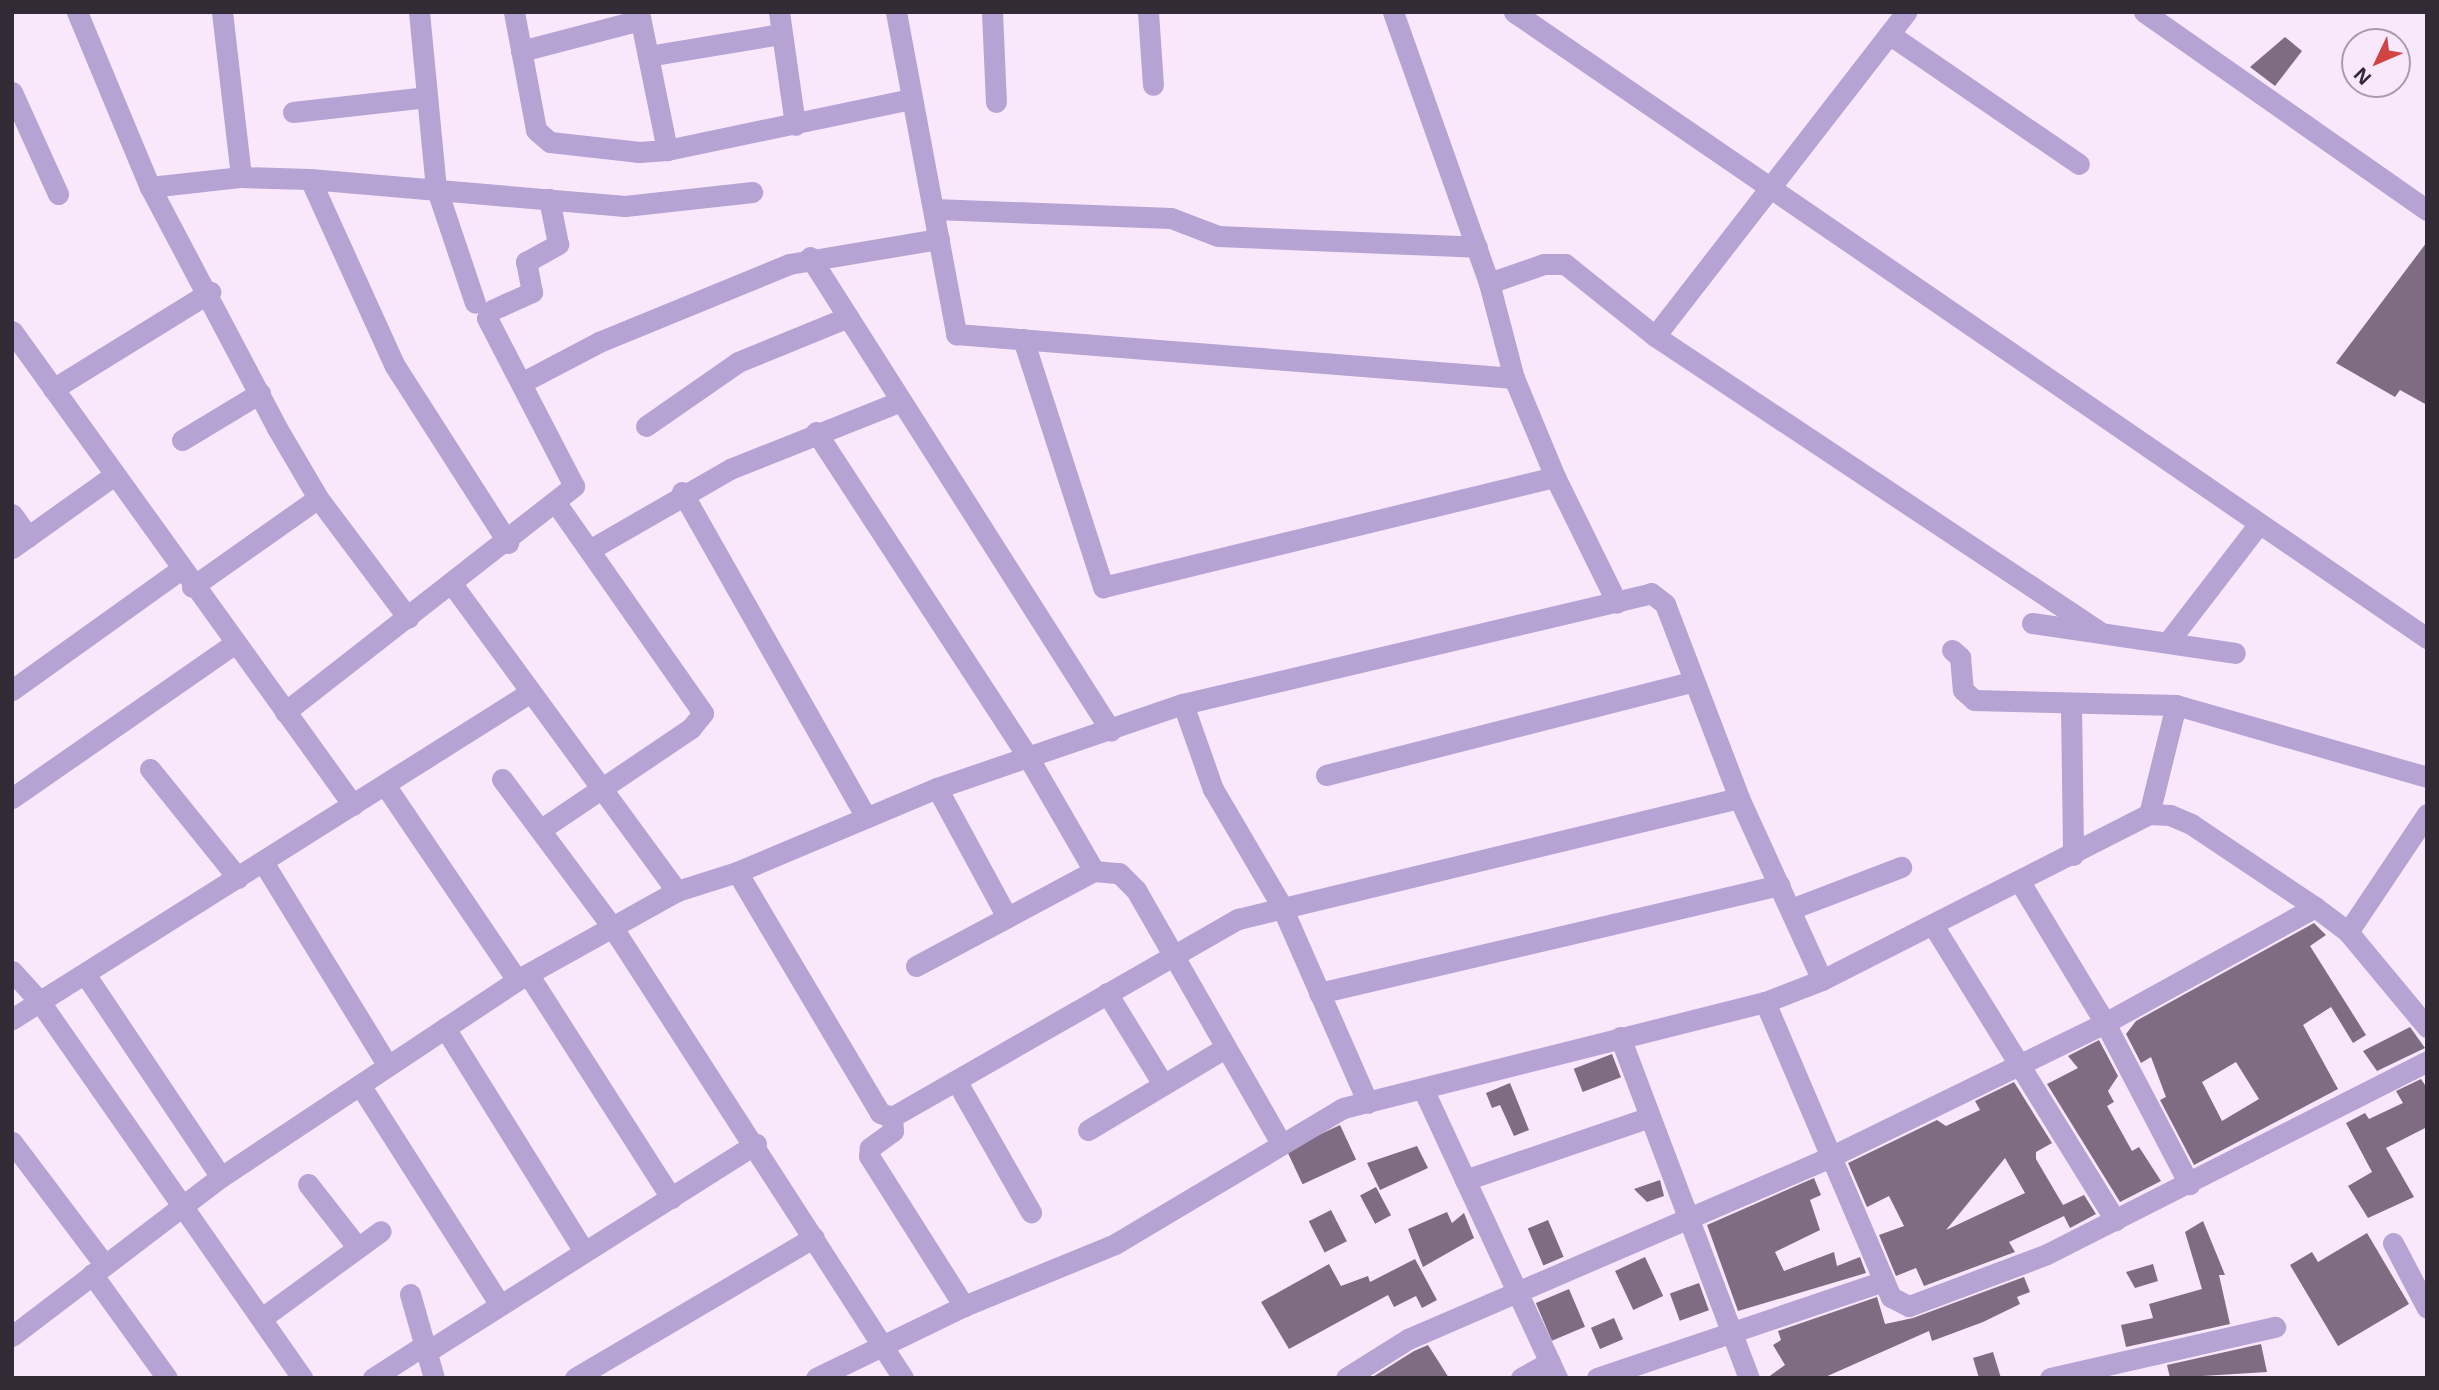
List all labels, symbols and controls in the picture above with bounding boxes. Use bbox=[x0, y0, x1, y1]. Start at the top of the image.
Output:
north arrow bbox=[2341, 28, 2411, 98]
text: N bbox=[2348, 62, 2377, 91]

